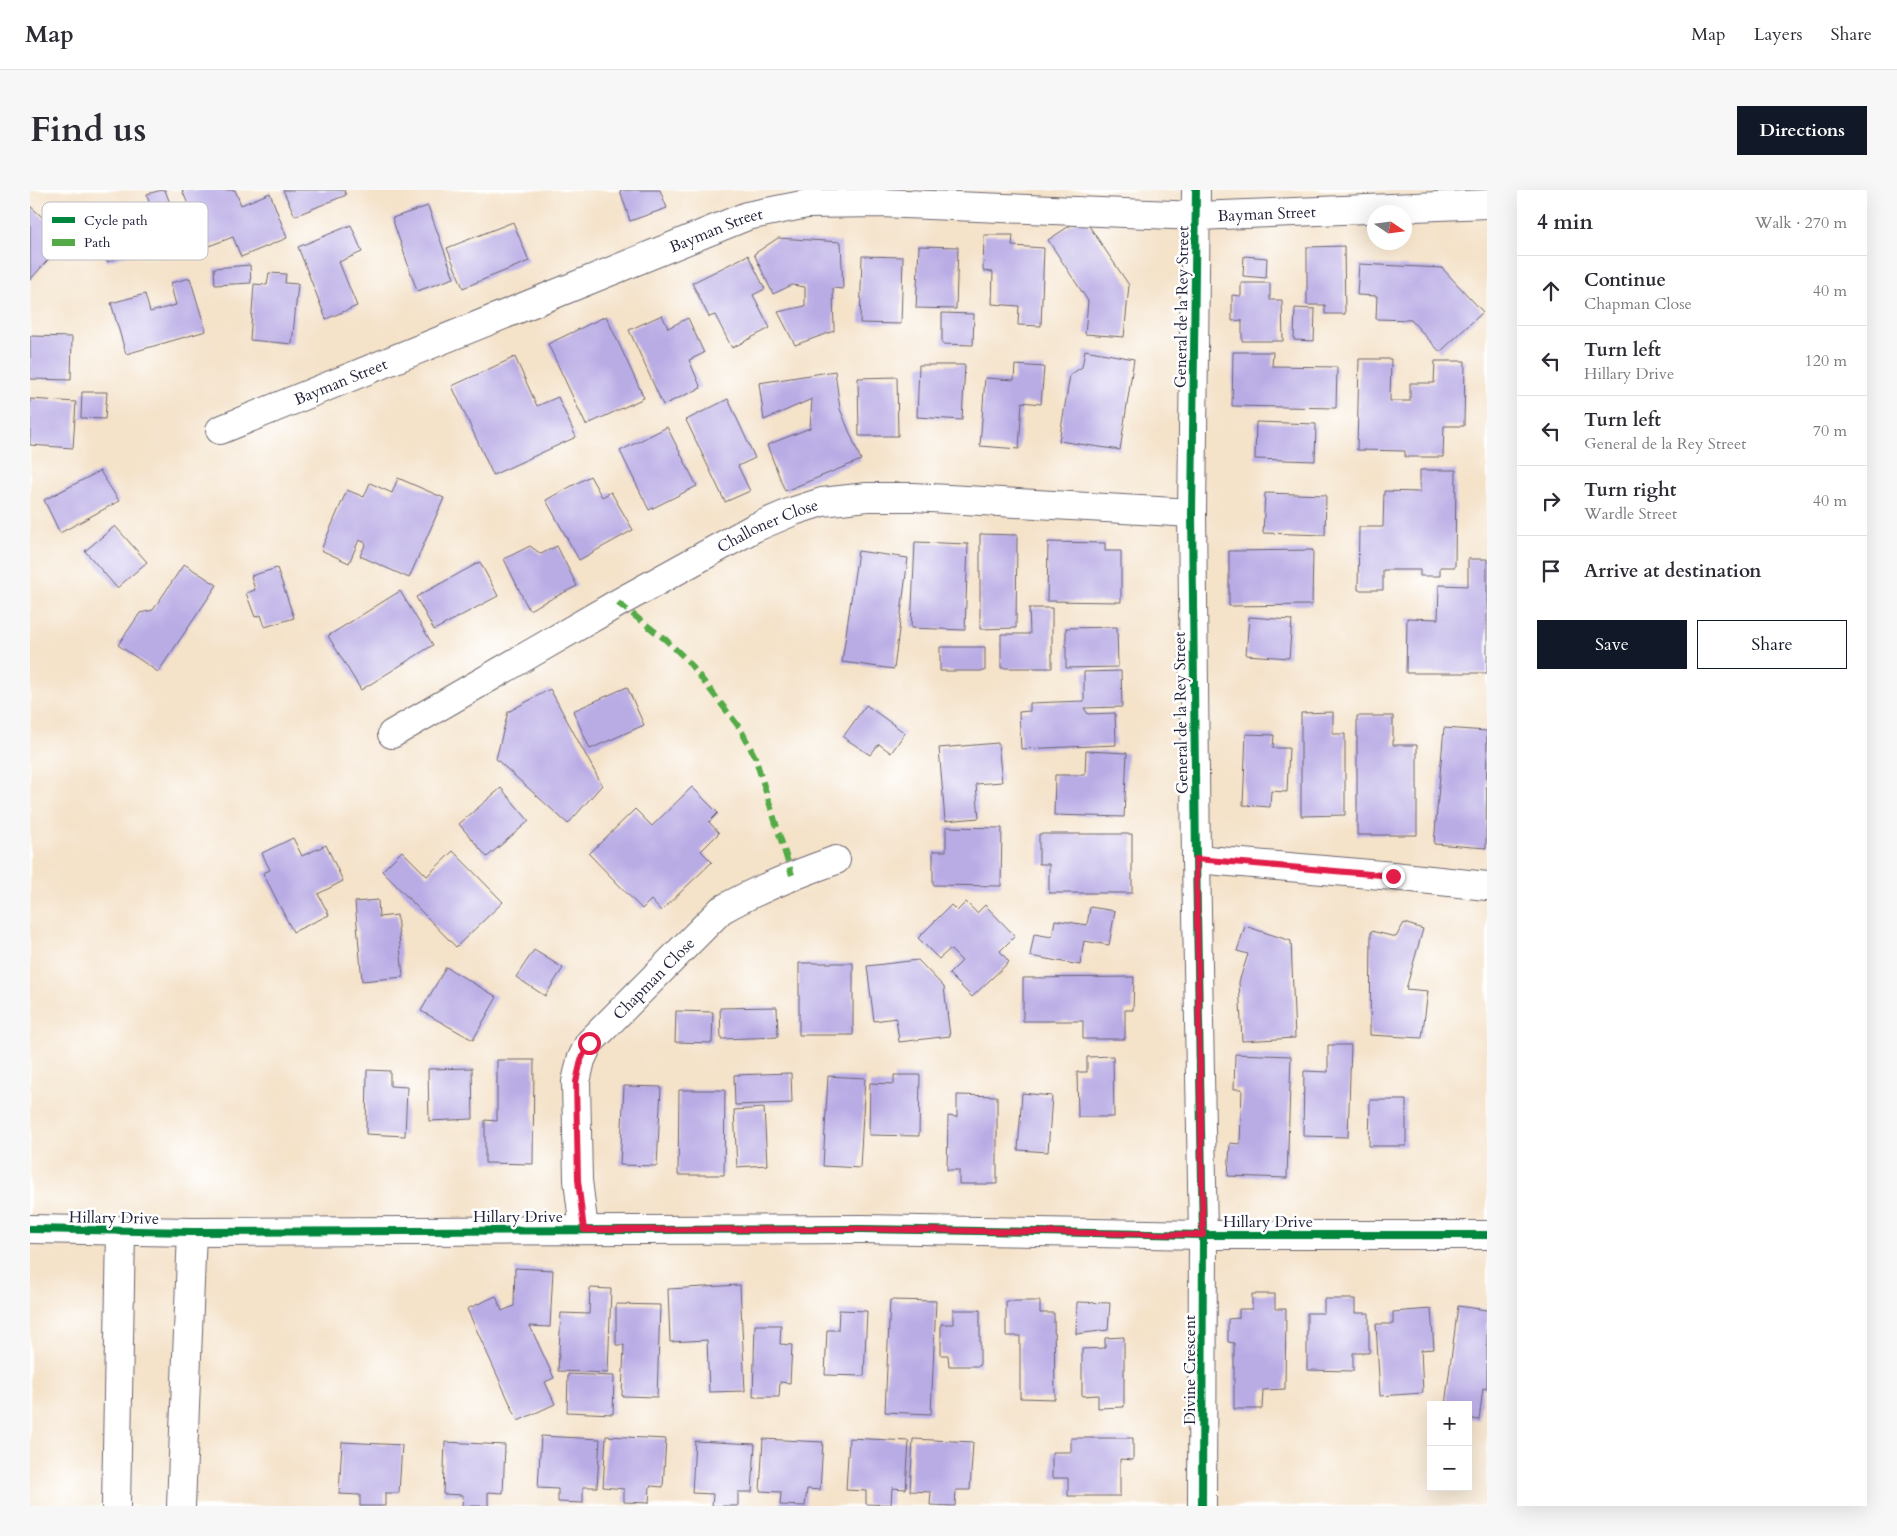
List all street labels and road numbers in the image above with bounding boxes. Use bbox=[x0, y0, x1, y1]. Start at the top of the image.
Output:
street label: Bayman Street bbox=[1217, 201, 1316, 227]
street label: Bayman Street bbox=[666, 203, 765, 258]
street label: General de la Rey Street bbox=[1170, 226, 1194, 388]
street label: Bayman Street bbox=[291, 353, 391, 411]
street label: Challoner Close bbox=[713, 494, 821, 558]
street label: General de la Rey Street bbox=[1169, 632, 1193, 794]
street label: Chapman Close bbox=[608, 933, 700, 1025]
street label: Hillary Drive bbox=[69, 1206, 159, 1230]
street label: Hillary Drive bbox=[473, 1206, 563, 1228]
street label: Hillary Drive bbox=[1223, 1211, 1313, 1233]
street label: Divine Crescent bbox=[1179, 1315, 1201, 1425]

